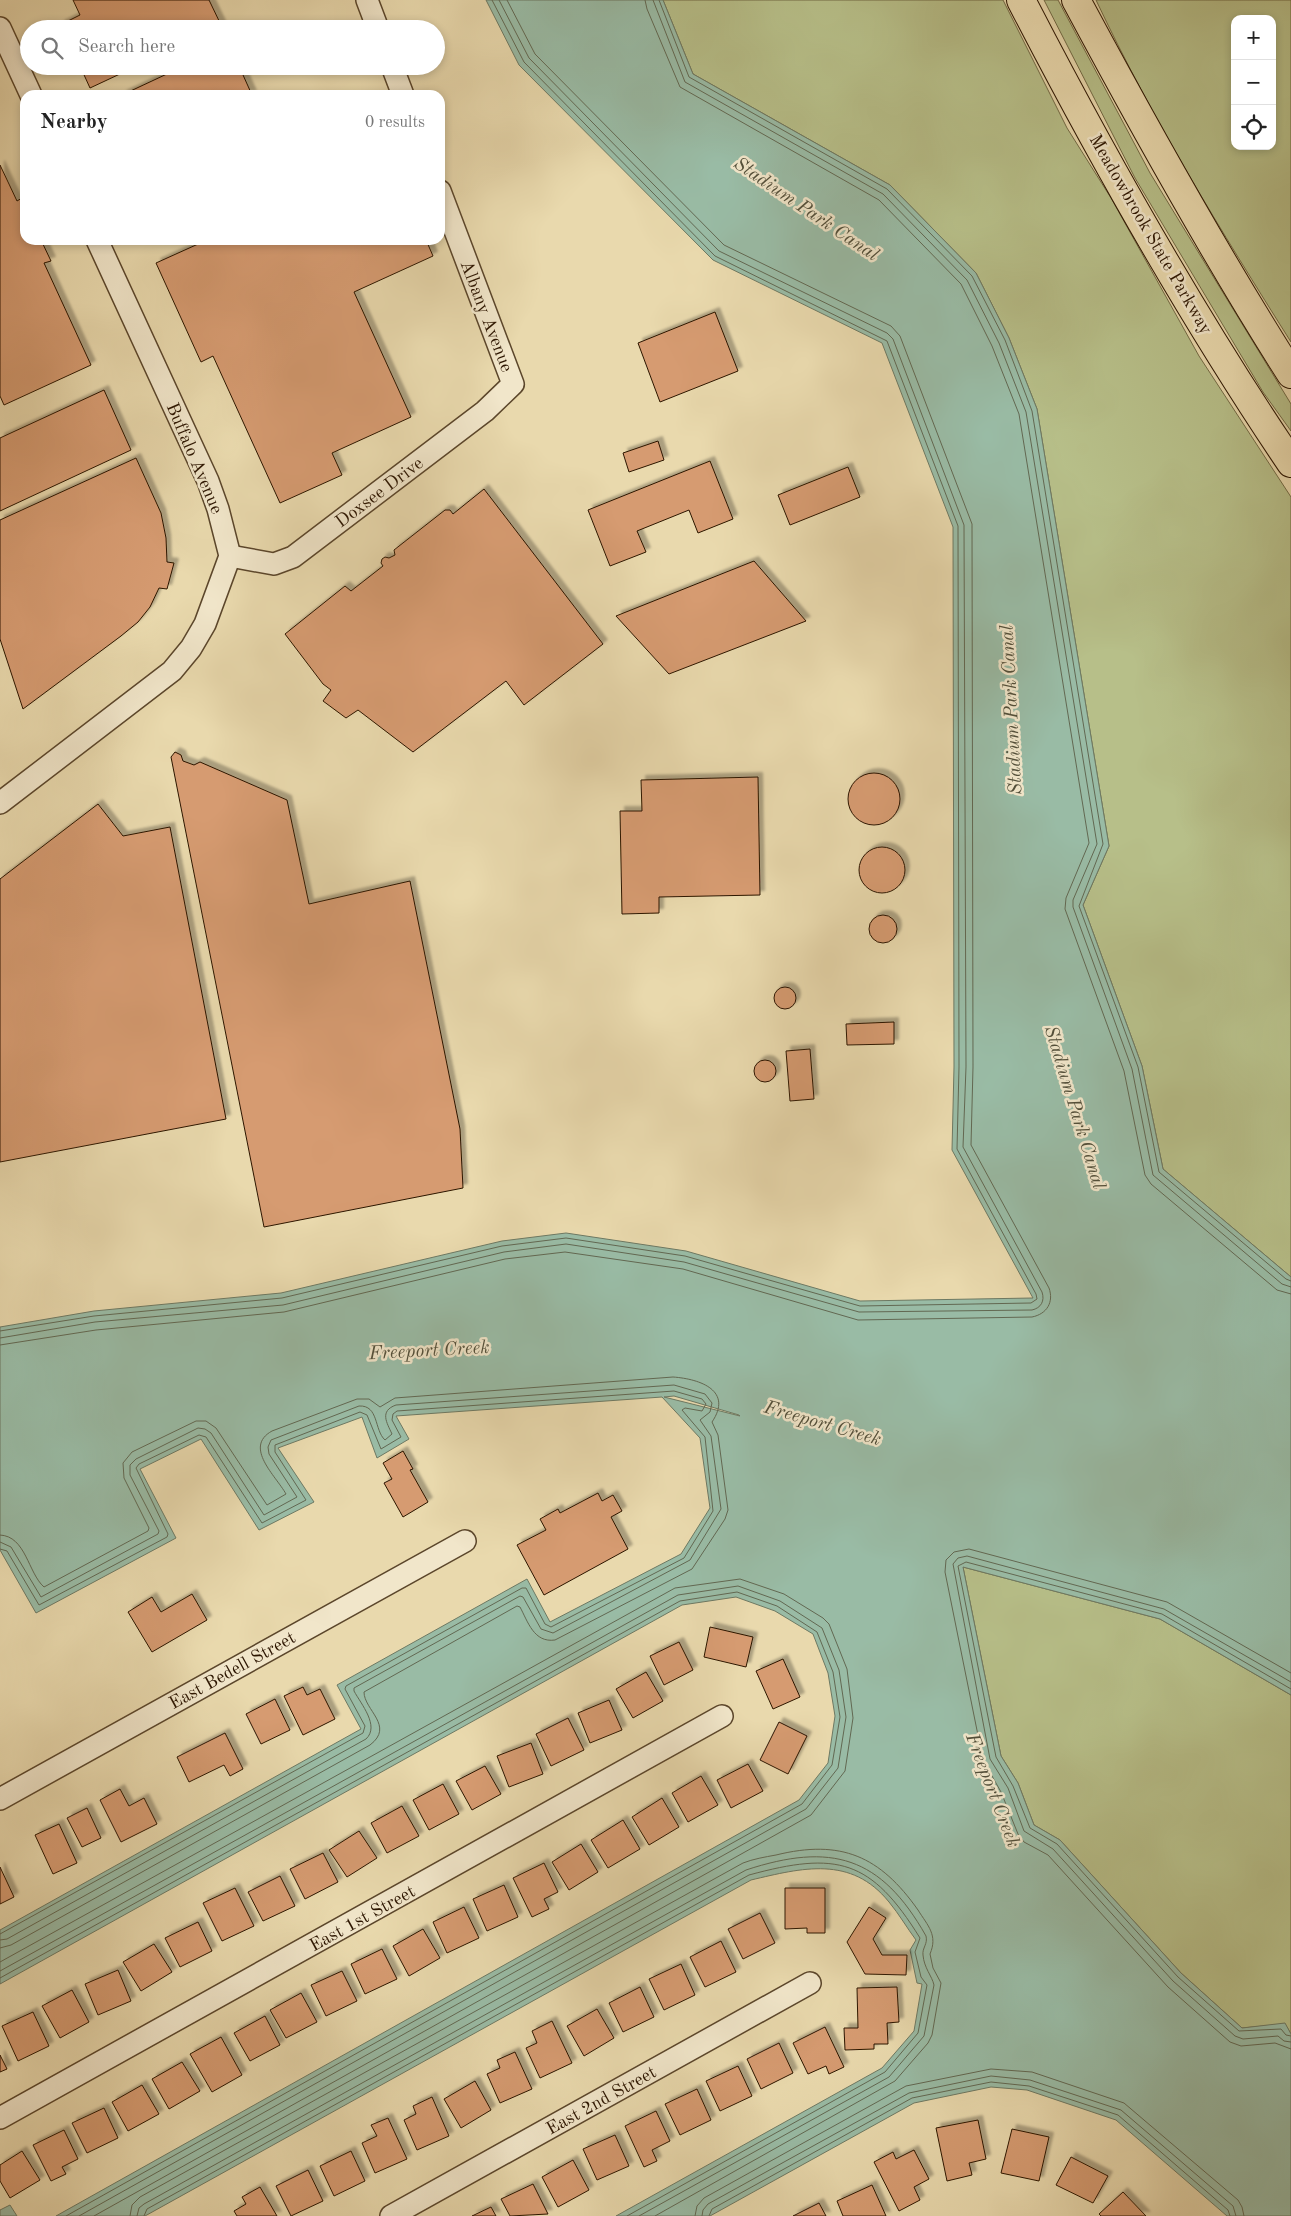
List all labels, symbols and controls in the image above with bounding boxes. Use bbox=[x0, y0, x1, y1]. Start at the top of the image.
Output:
map controls bbox=[1231, 15, 1276, 150]
button: + bbox=[1231, 15, 1276, 60]
search box bbox=[20, 20, 445, 75]
icon: search bbox=[38, 34, 66, 62]
text: Search here bbox=[78, 38, 175, 57]
button: − bbox=[1231, 60, 1276, 105]
button: locate bbox=[1231, 105, 1276, 150]
text: Nearby bbox=[40, 112, 108, 133]
text: 0 results bbox=[365, 115, 425, 131]
street label: Meadowbrook State Parkway bbox=[1085, 131, 1215, 338]
water label: Stadium Park Canal bbox=[730, 155, 882, 266]
street label: Albany Avenue bbox=[456, 258, 516, 375]
street label: Buffalo Avenue bbox=[163, 400, 226, 517]
street label: Doxsee Drive bbox=[332, 454, 427, 531]
water label: Stadium Park Canal bbox=[999, 624, 1026, 795]
water label: Stadium Park Canal bbox=[1040, 1024, 1108, 1192]
water label: Freeport Creek bbox=[367, 1339, 490, 1364]
water label: Freeport Creek bbox=[761, 1398, 883, 1450]
street label: East Bedell Street bbox=[166, 1629, 299, 1713]
water label: Freeport Creek bbox=[961, 1730, 1022, 1851]
street label: East 1st Street bbox=[307, 1882, 418, 1955]
street label: East 2nd Street bbox=[543, 2063, 660, 2139]

